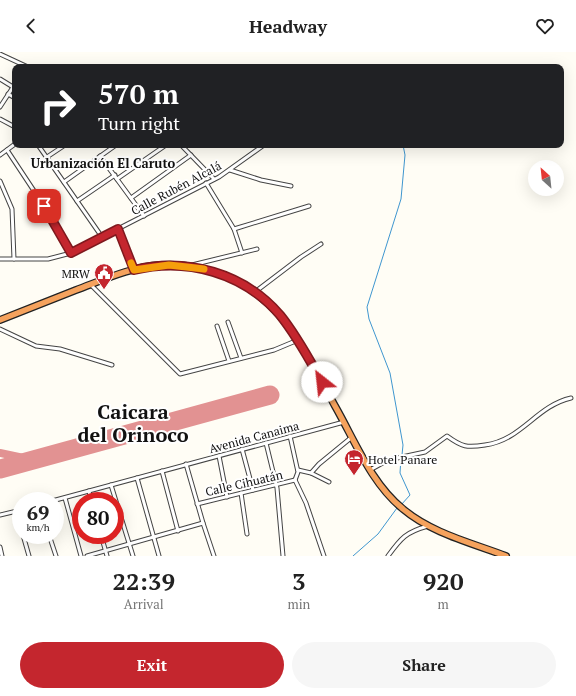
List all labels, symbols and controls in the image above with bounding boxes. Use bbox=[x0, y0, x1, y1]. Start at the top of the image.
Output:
text: Headway bbox=[249, 14, 327, 38]
icon: back bbox=[20, 15, 42, 37]
icon: heart bbox=[534, 15, 556, 37]
text: 570 m bbox=[98, 75, 179, 112]
icon: right bbox=[32, 80, 84, 132]
text: Turn right bbox=[98, 111, 180, 135]
district label: Urbanización El Caruto bbox=[31, 154, 176, 172]
street label: Calle Rubén Alcalá bbox=[128, 158, 224, 218]
north arrow bbox=[528, 160, 564, 196]
map controls bbox=[528, 160, 564, 196]
pin bbox=[27, 189, 61, 223]
icon: arrive bbox=[33, 195, 55, 217]
public building icon: MRW bbox=[93, 262, 115, 290]
place label: MRW bbox=[61, 266, 91, 281]
position arrow bbox=[301, 361, 343, 403]
district label: Caicara del Orinoco bbox=[77, 398, 189, 448]
street label: Avenida Canaima bbox=[207, 418, 301, 456]
hotel icon: Hotel Panare bbox=[343, 448, 365, 476]
place label: Hotel Panare bbox=[368, 452, 437, 467]
street label: Calle Cihuatán bbox=[204, 467, 284, 499]
speed limit sign: 80 bbox=[72, 492, 124, 544]
text: 69 bbox=[27, 499, 49, 526]
text: km/h bbox=[26, 521, 50, 534]
text: 22:39 bbox=[112, 565, 175, 597]
text: 3 bbox=[292, 565, 306, 597]
text: 920 bbox=[423, 565, 463, 597]
text: Arrival bbox=[124, 595, 164, 613]
text: min bbox=[287, 595, 310, 613]
text: m bbox=[438, 595, 449, 613]
button: Exit bbox=[20, 642, 284, 688]
button: Share bbox=[292, 642, 556, 688]

